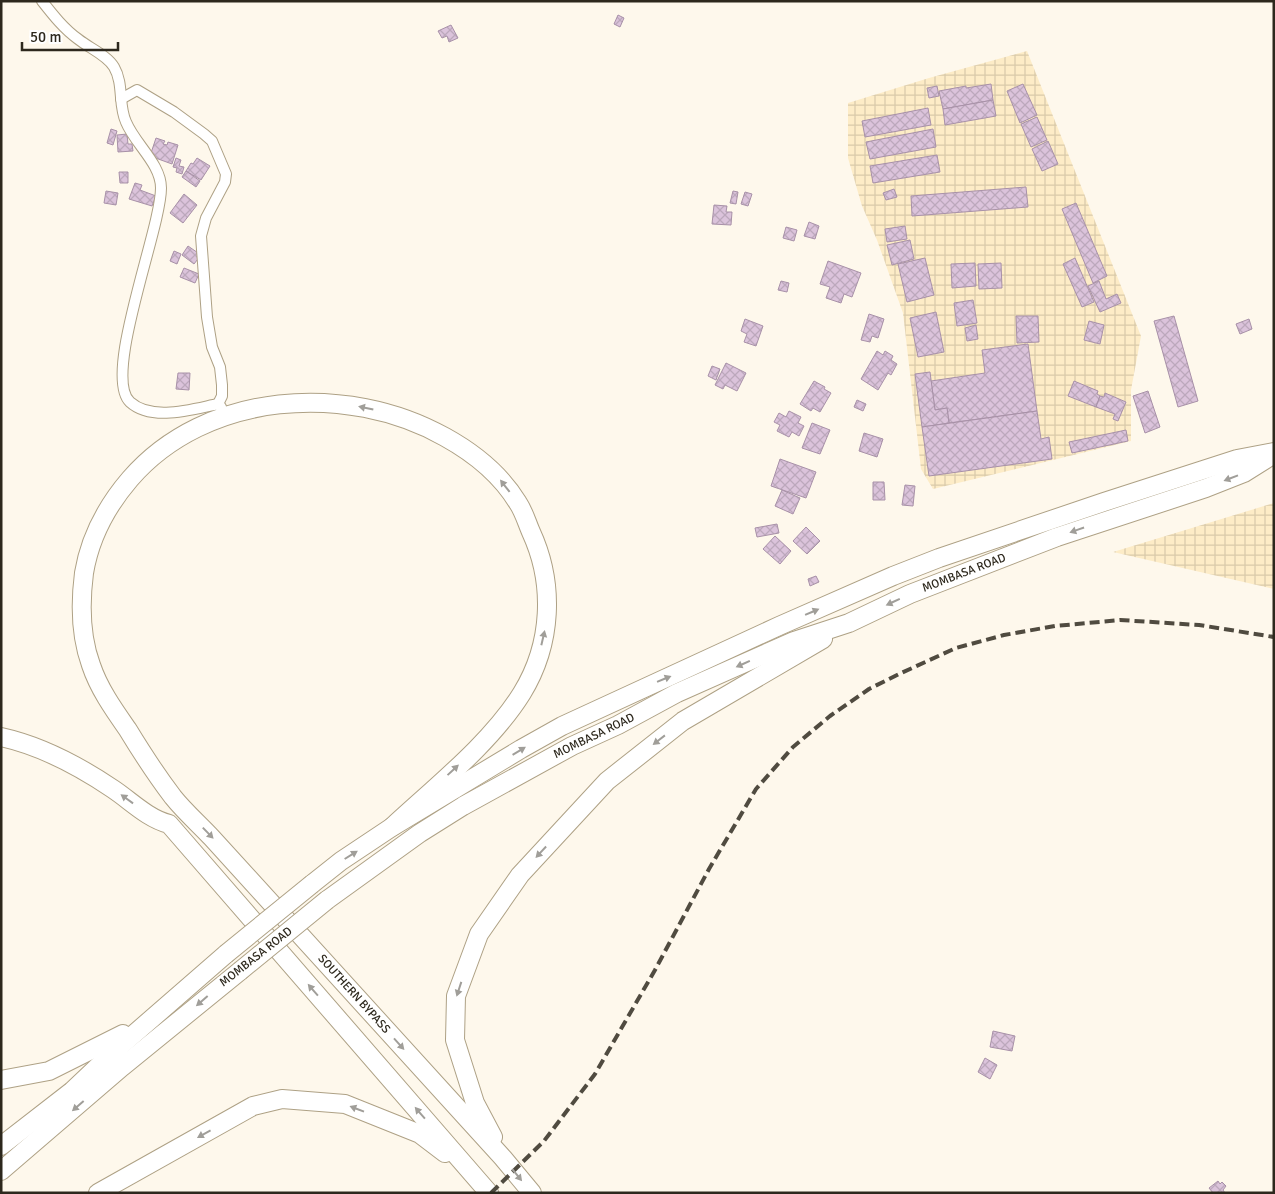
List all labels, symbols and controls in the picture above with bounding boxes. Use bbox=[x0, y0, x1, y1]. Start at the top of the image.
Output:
scale bar bbox=[22, 20, 119, 52]
text: 50 m bbox=[30, 28, 61, 46]
one-way arrow bbox=[358, 403, 374, 411]
one-way arrow bbox=[1223, 474, 1238, 482]
one-way arrow bbox=[499, 480, 510, 493]
one-way arrow bbox=[1069, 526, 1084, 534]
street label: MOMBASA ROAD bbox=[920, 550, 1008, 596]
one-way arrow bbox=[886, 598, 900, 606]
one-way arrow bbox=[805, 607, 819, 615]
one-way arrow bbox=[539, 631, 547, 646]
one-way arrow bbox=[736, 661, 750, 669]
one-way arrow bbox=[657, 674, 671, 682]
street label: MOMBASA ROAD bbox=[551, 710, 637, 762]
one-way arrow bbox=[653, 735, 666, 746]
one-way arrow bbox=[512, 746, 525, 755]
one-way arrow bbox=[447, 764, 459, 776]
one-way arrow bbox=[120, 794, 134, 804]
one-way arrow bbox=[202, 827, 214, 839]
one-way arrow bbox=[535, 845, 547, 857]
one-way arrow bbox=[344, 850, 358, 860]
street label: MOMBASA ROAD bbox=[217, 924, 296, 990]
street label: SOUTHERN BYPASS bbox=[315, 951, 394, 1037]
one-way arrow bbox=[454, 982, 462, 997]
one-way arrow bbox=[308, 984, 319, 996]
one-way arrow bbox=[196, 995, 208, 1007]
one-way arrow bbox=[394, 1037, 405, 1050]
one-way arrow bbox=[72, 1100, 84, 1112]
one-way arrow bbox=[350, 1105, 365, 1113]
one-way arrow bbox=[414, 1107, 426, 1119]
one-way arrow bbox=[197, 1129, 211, 1138]
one-way arrow bbox=[512, 1169, 523, 1182]

